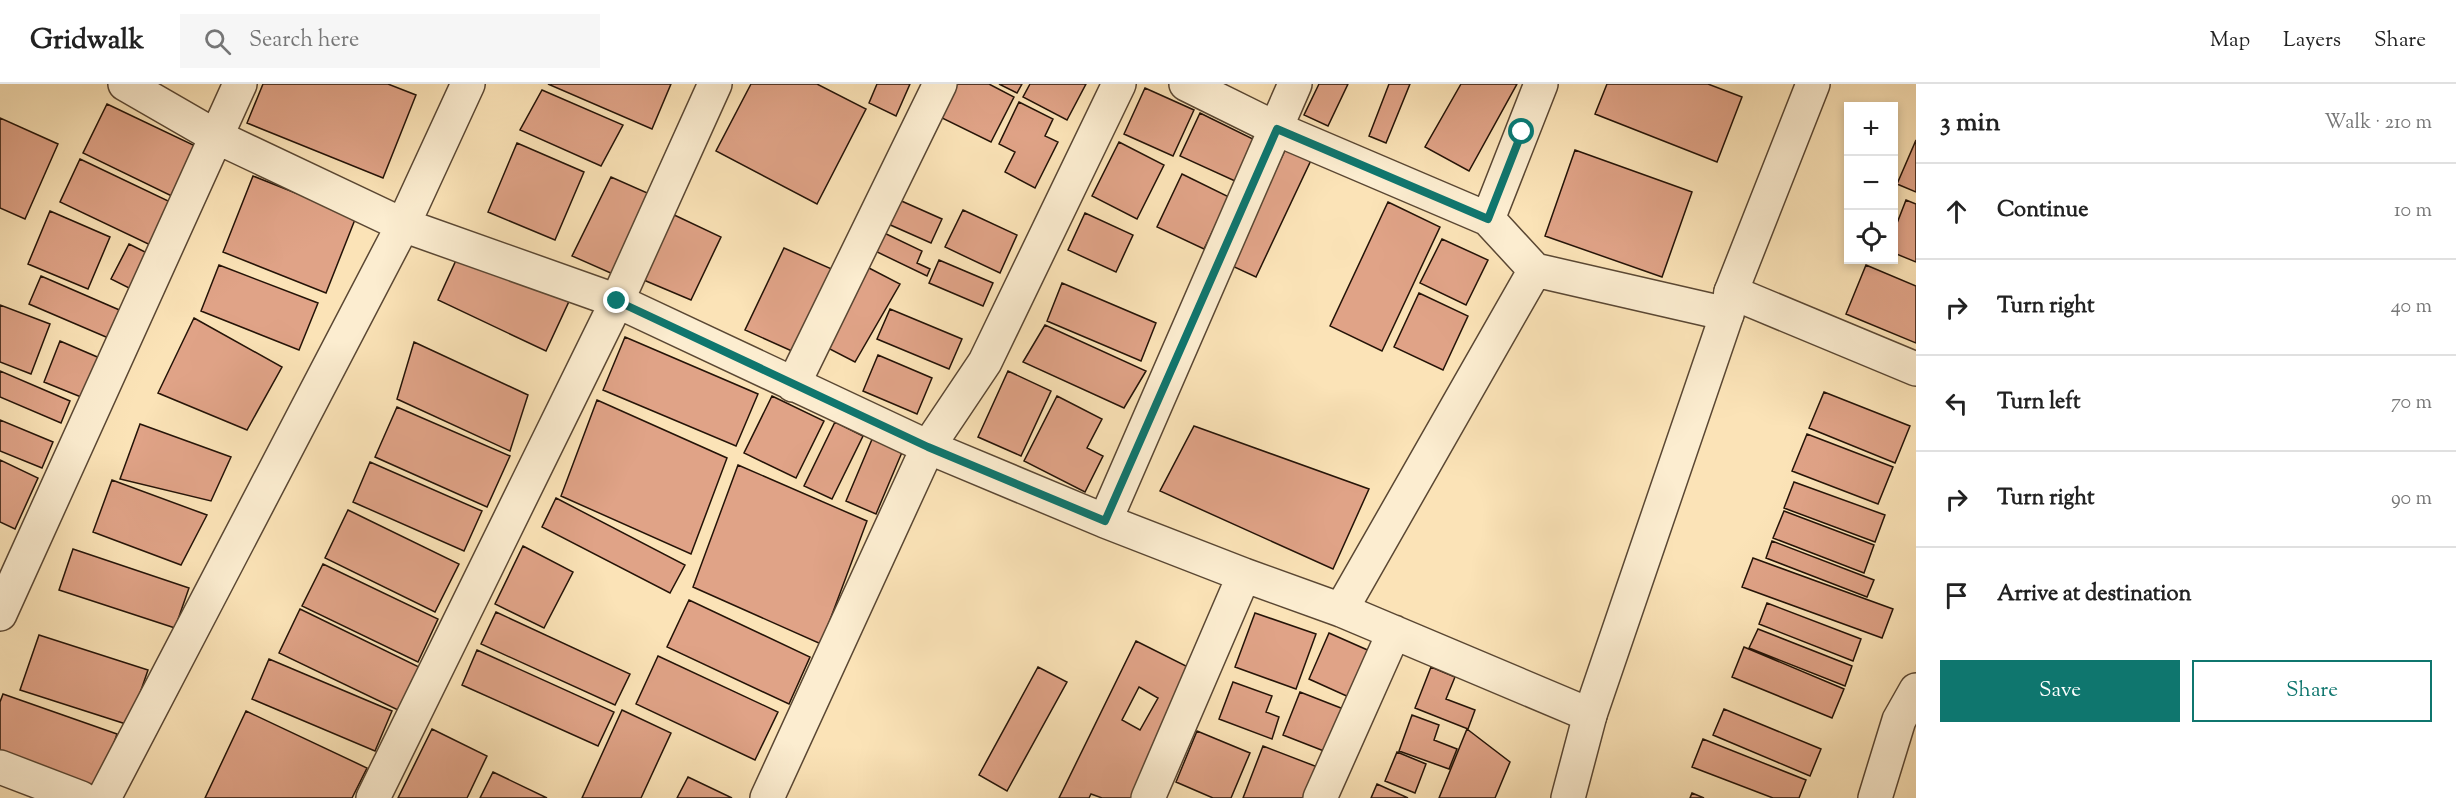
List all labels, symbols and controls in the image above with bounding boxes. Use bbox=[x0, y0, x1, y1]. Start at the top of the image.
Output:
search box bbox=[180, 14, 600, 68]
text: Gridwalk bbox=[30, 21, 144, 61]
icon: search bbox=[201, 25, 234, 58]
text: Search here bbox=[249, 25, 359, 57]
text: Map bbox=[2210, 26, 2250, 56]
text: Layers bbox=[2283, 26, 2341, 56]
text: Share bbox=[2374, 26, 2426, 56]
map controls bbox=[1844, 102, 1898, 264]
button: + bbox=[1844, 102, 1898, 156]
text: 3 min bbox=[1940, 105, 2000, 142]
text: Walk · 210 m bbox=[2324, 109, 2432, 138]
route start bbox=[1508, 118, 1534, 144]
button: − bbox=[1844, 156, 1898, 210]
icon: ahead bbox=[1940, 195, 1973, 228]
text: Continue bbox=[1997, 195, 2088, 227]
text: 10 m bbox=[2394, 197, 2432, 226]
button: locate bbox=[1844, 210, 1898, 264]
route end bbox=[603, 287, 629, 313]
icon: right bbox=[1940, 291, 1973, 324]
text: Turn right bbox=[1997, 291, 2094, 323]
text: 40 m bbox=[2391, 293, 2432, 322]
icon: left bbox=[1940, 387, 1973, 420]
text: Turn left bbox=[1997, 387, 2080, 419]
text: 70 m bbox=[2391, 389, 2432, 418]
icon: right bbox=[1940, 483, 1973, 516]
text: Turn right bbox=[1997, 483, 2094, 515]
text: 90 m bbox=[2391, 485, 2432, 514]
icon: arrive bbox=[1940, 579, 1973, 612]
text: Arrive at destination bbox=[1997, 579, 2192, 611]
button: Save bbox=[1940, 660, 2180, 722]
button: Share bbox=[2192, 660, 2432, 722]

